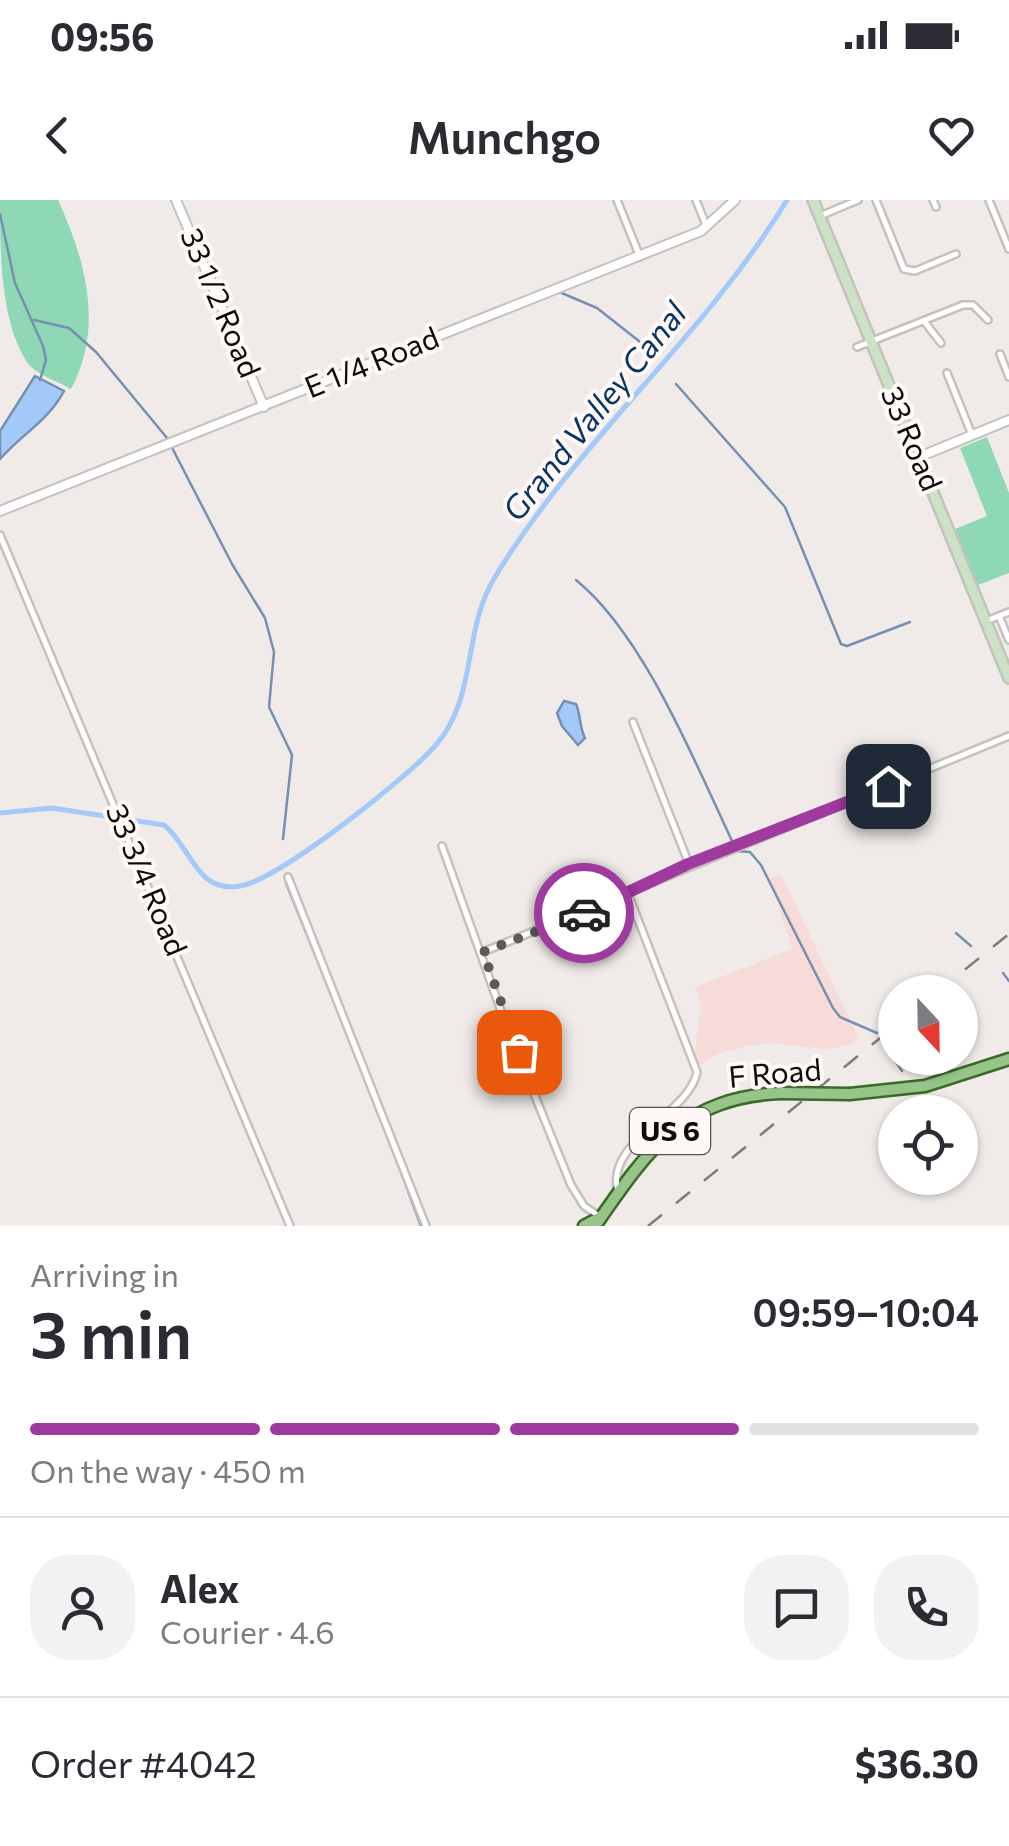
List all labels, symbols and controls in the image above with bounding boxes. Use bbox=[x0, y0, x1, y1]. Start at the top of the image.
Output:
text: 09:56 bbox=[50, 12, 154, 59]
icon: back bbox=[30, 108, 85, 163]
text: Munchgo bbox=[408, 108, 601, 163]
icon: heart bbox=[924, 108, 979, 163]
street label: 33 1/2 Road bbox=[174, 222, 270, 382]
water label: Grand Valley Canal bbox=[493, 293, 694, 528]
street label: E 1/4 Road bbox=[299, 317, 443, 404]
street label: 33 Road bbox=[875, 380, 952, 496]
pin bbox=[846, 744, 931, 829]
icon: home bbox=[861, 759, 916, 814]
street label: 33 3/4 Road bbox=[100, 798, 197, 960]
courier bbox=[534, 863, 634, 963]
icon: car bbox=[557, 886, 612, 941]
north arrow bbox=[878, 975, 978, 1075]
map controls bbox=[878, 975, 978, 1195]
pin bbox=[477, 1010, 562, 1095]
icon: bag bbox=[492, 1025, 547, 1080]
street label: F Road bbox=[727, 1049, 823, 1094]
button: locate bbox=[878, 1095, 978, 1195]
road number: US 6 bbox=[630, 1108, 710, 1154]
text: Arriving in bbox=[30, 1254, 179, 1294]
text: 09:59–10:04 bbox=[753, 1288, 979, 1335]
text: 3 min bbox=[30, 1292, 192, 1371]
text: On the way · 450 m bbox=[30, 1450, 306, 1490]
button: person bbox=[30, 1555, 135, 1660]
button: chat bbox=[744, 1555, 849, 1660]
button: phone bbox=[874, 1555, 979, 1660]
text: Alex bbox=[160, 1564, 239, 1611]
text: Courier · 4.6 bbox=[160, 1611, 335, 1651]
text: Order #4042 bbox=[30, 1739, 257, 1786]
text: $36.30 bbox=[855, 1739, 979, 1786]

